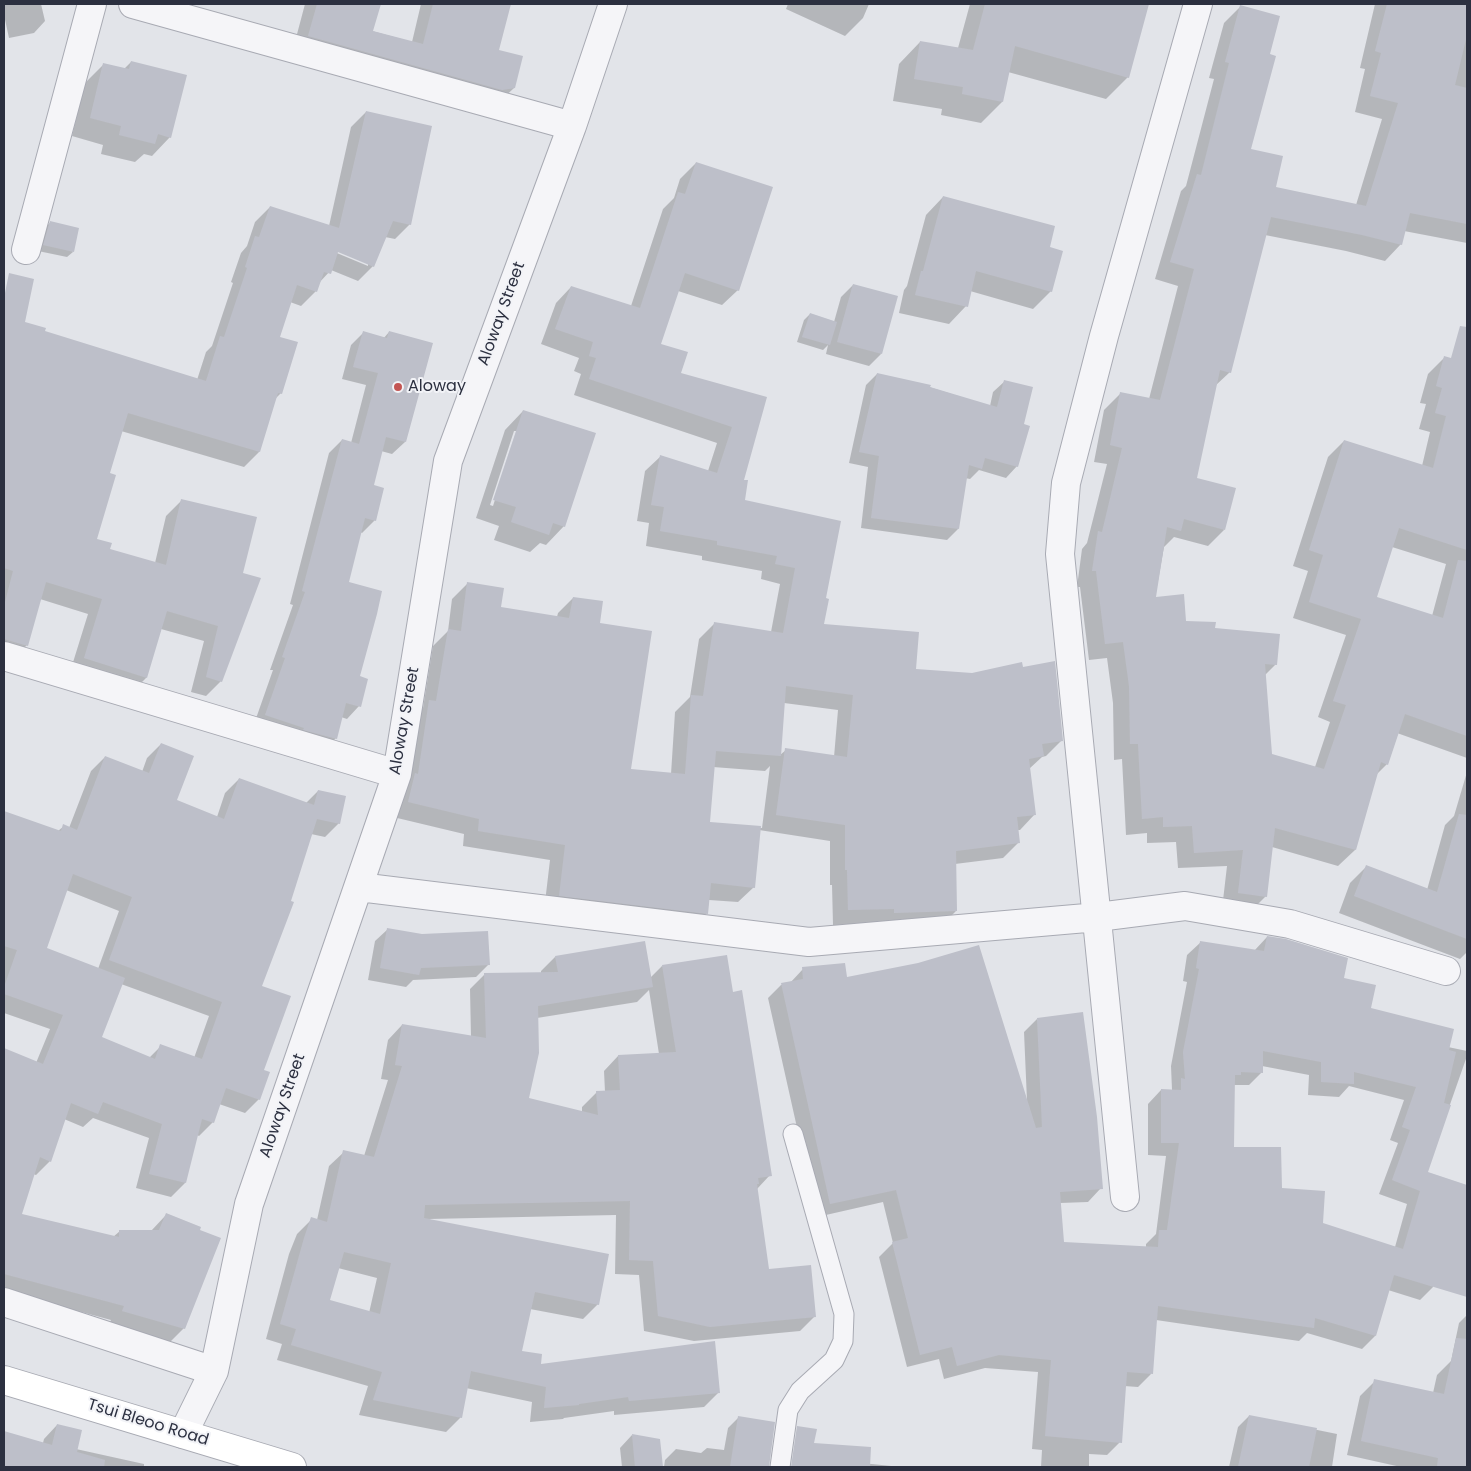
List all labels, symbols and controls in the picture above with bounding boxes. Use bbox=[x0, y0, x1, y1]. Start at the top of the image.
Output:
street label: Aloway Street bbox=[474, 259, 530, 369]
place label: Aloway bbox=[408, 377, 466, 397]
marker: Aloway bbox=[392, 381, 404, 393]
street label: Aloway Street bbox=[386, 666, 424, 776]
street label: Aloway Street bbox=[256, 1051, 310, 1161]
street label: Tsui Bleoo Road bbox=[85, 1395, 211, 1451]

